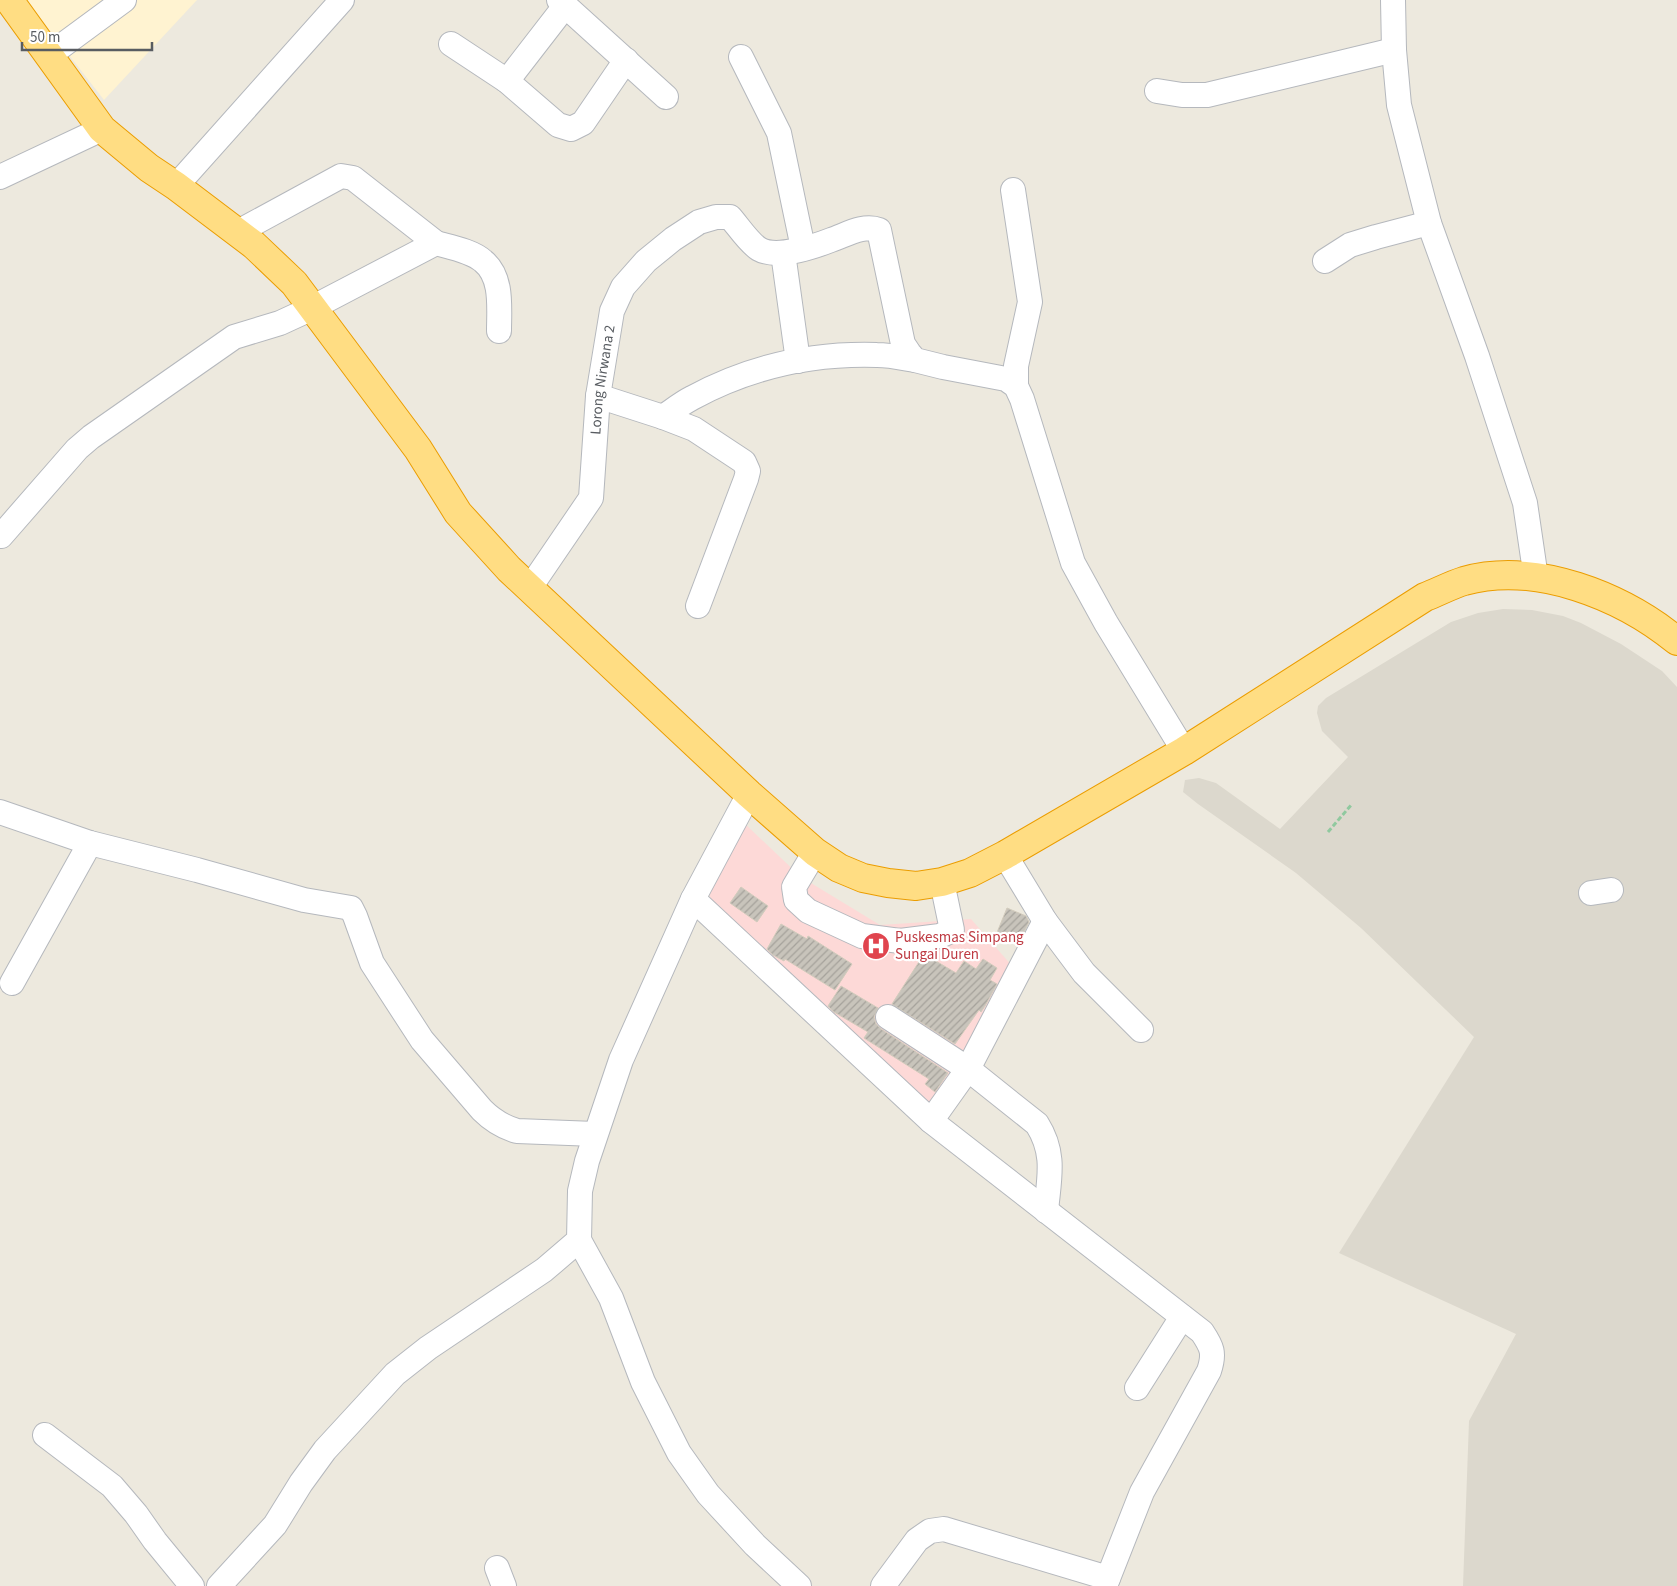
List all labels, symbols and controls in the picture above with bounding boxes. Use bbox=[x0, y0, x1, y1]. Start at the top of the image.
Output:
scale bar bbox=[22, 20, 152, 52]
text: 50 m bbox=[30, 27, 60, 48]
street label: Lorong Nirwana 2 bbox=[585, 323, 621, 435]
place label: Puskesmas Simpang Sungai Duren bbox=[895, 927, 1024, 965]
hospital icon: Puskesmas Simpang Sungai Duren bbox=[861, 931, 891, 961]

